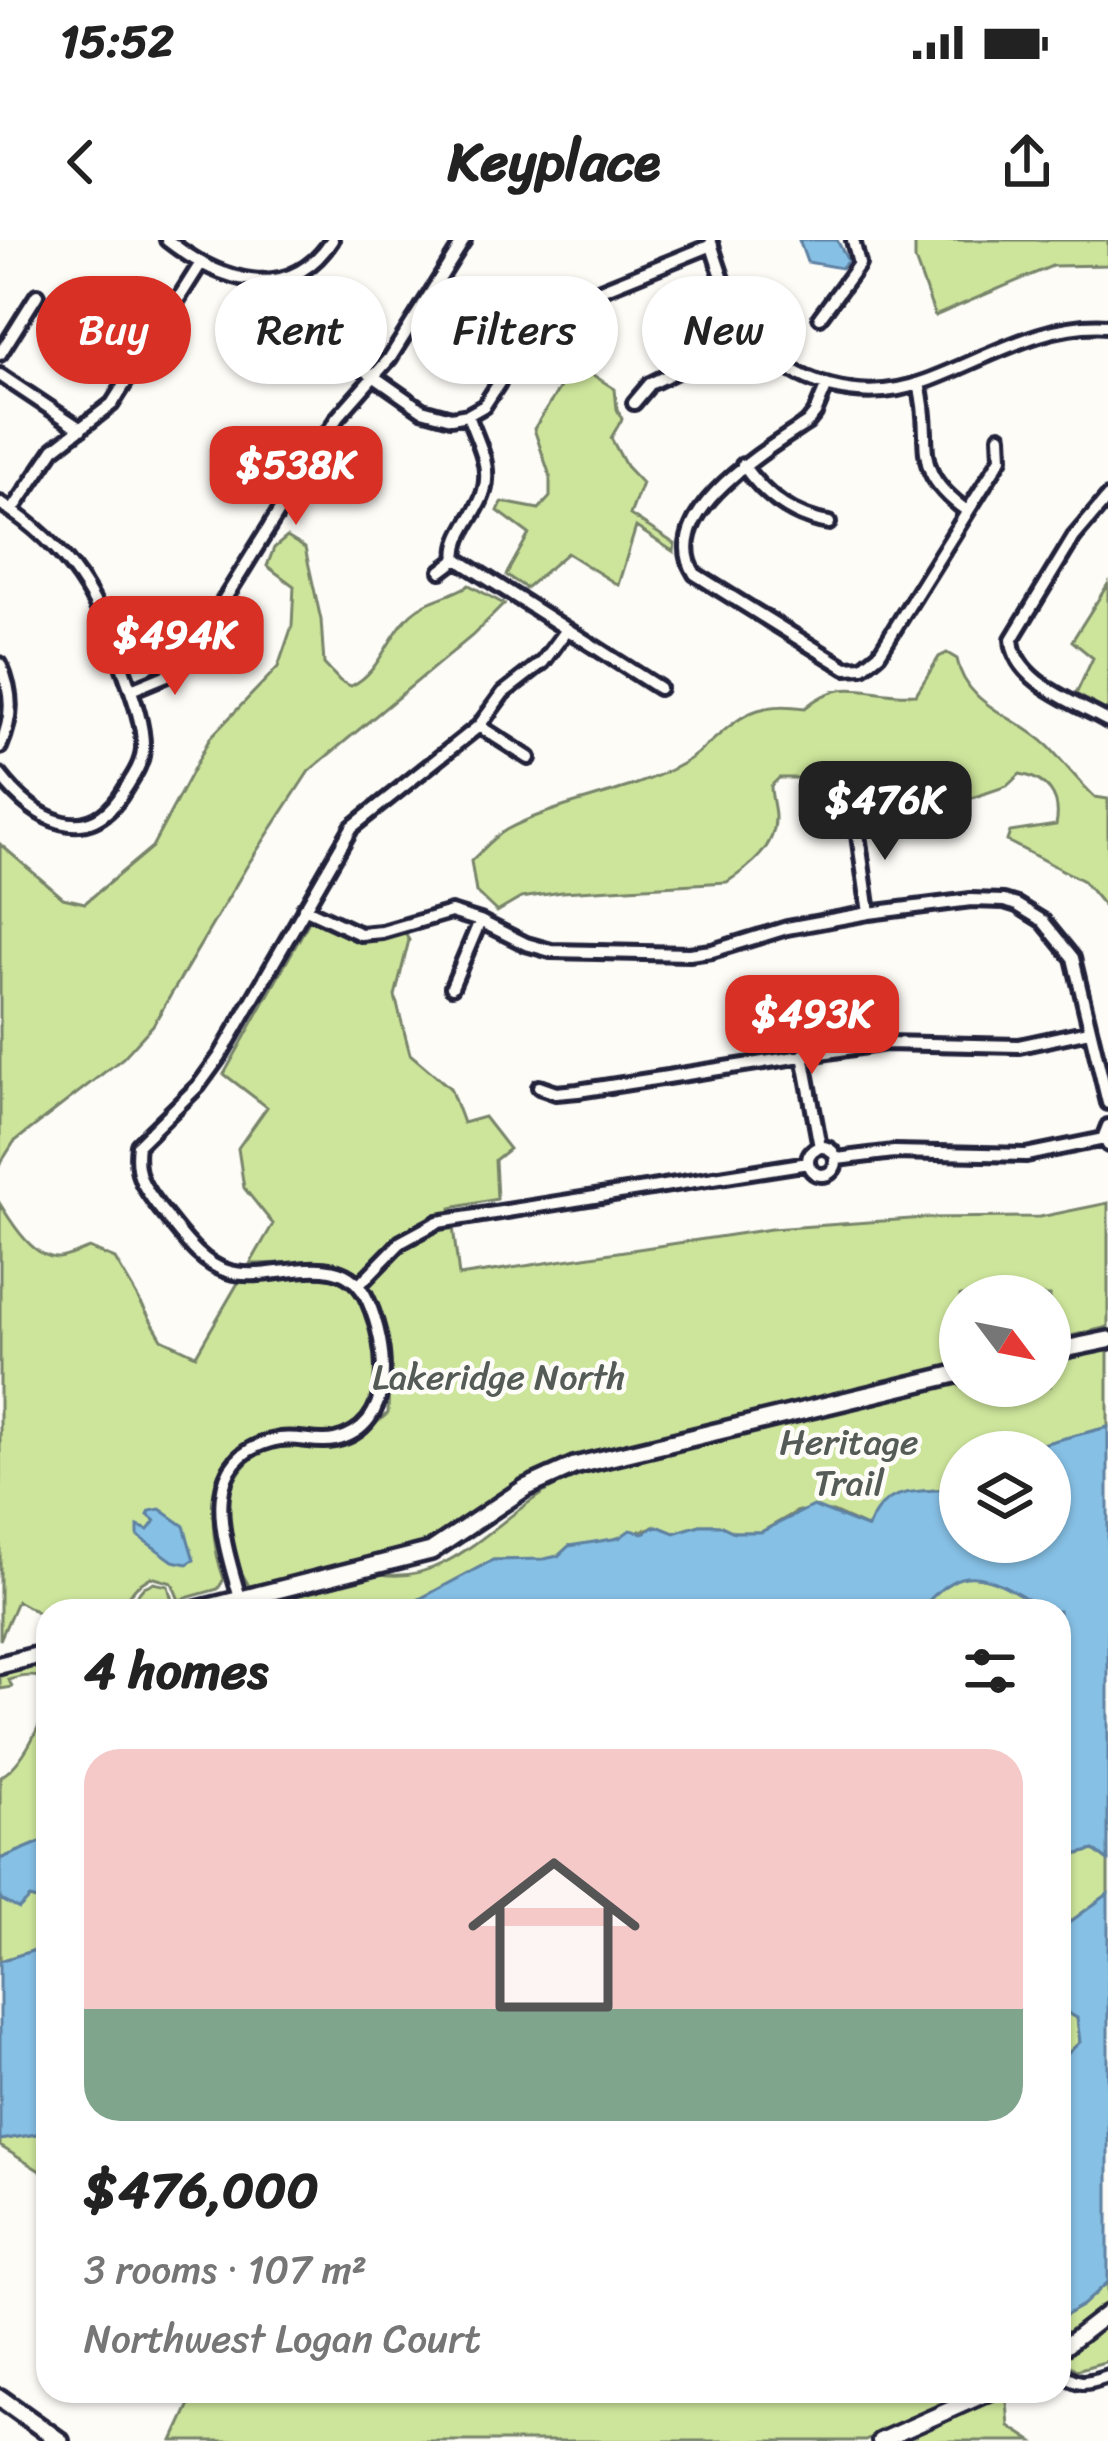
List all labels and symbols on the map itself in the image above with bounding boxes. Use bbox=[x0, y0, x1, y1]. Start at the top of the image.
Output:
pin: $538K bbox=[212, 426, 380, 528]
pin: $494K bbox=[91, 596, 259, 698]
pin: $476K bbox=[801, 761, 969, 863]
pin: $493K bbox=[728, 975, 896, 1077]
north arrow bbox=[939, 1275, 1071, 1407]
park label: Lakeridge North bbox=[372, 1345, 626, 1409]
park label: Heritage Trail bbox=[779, 1410, 919, 1515]

